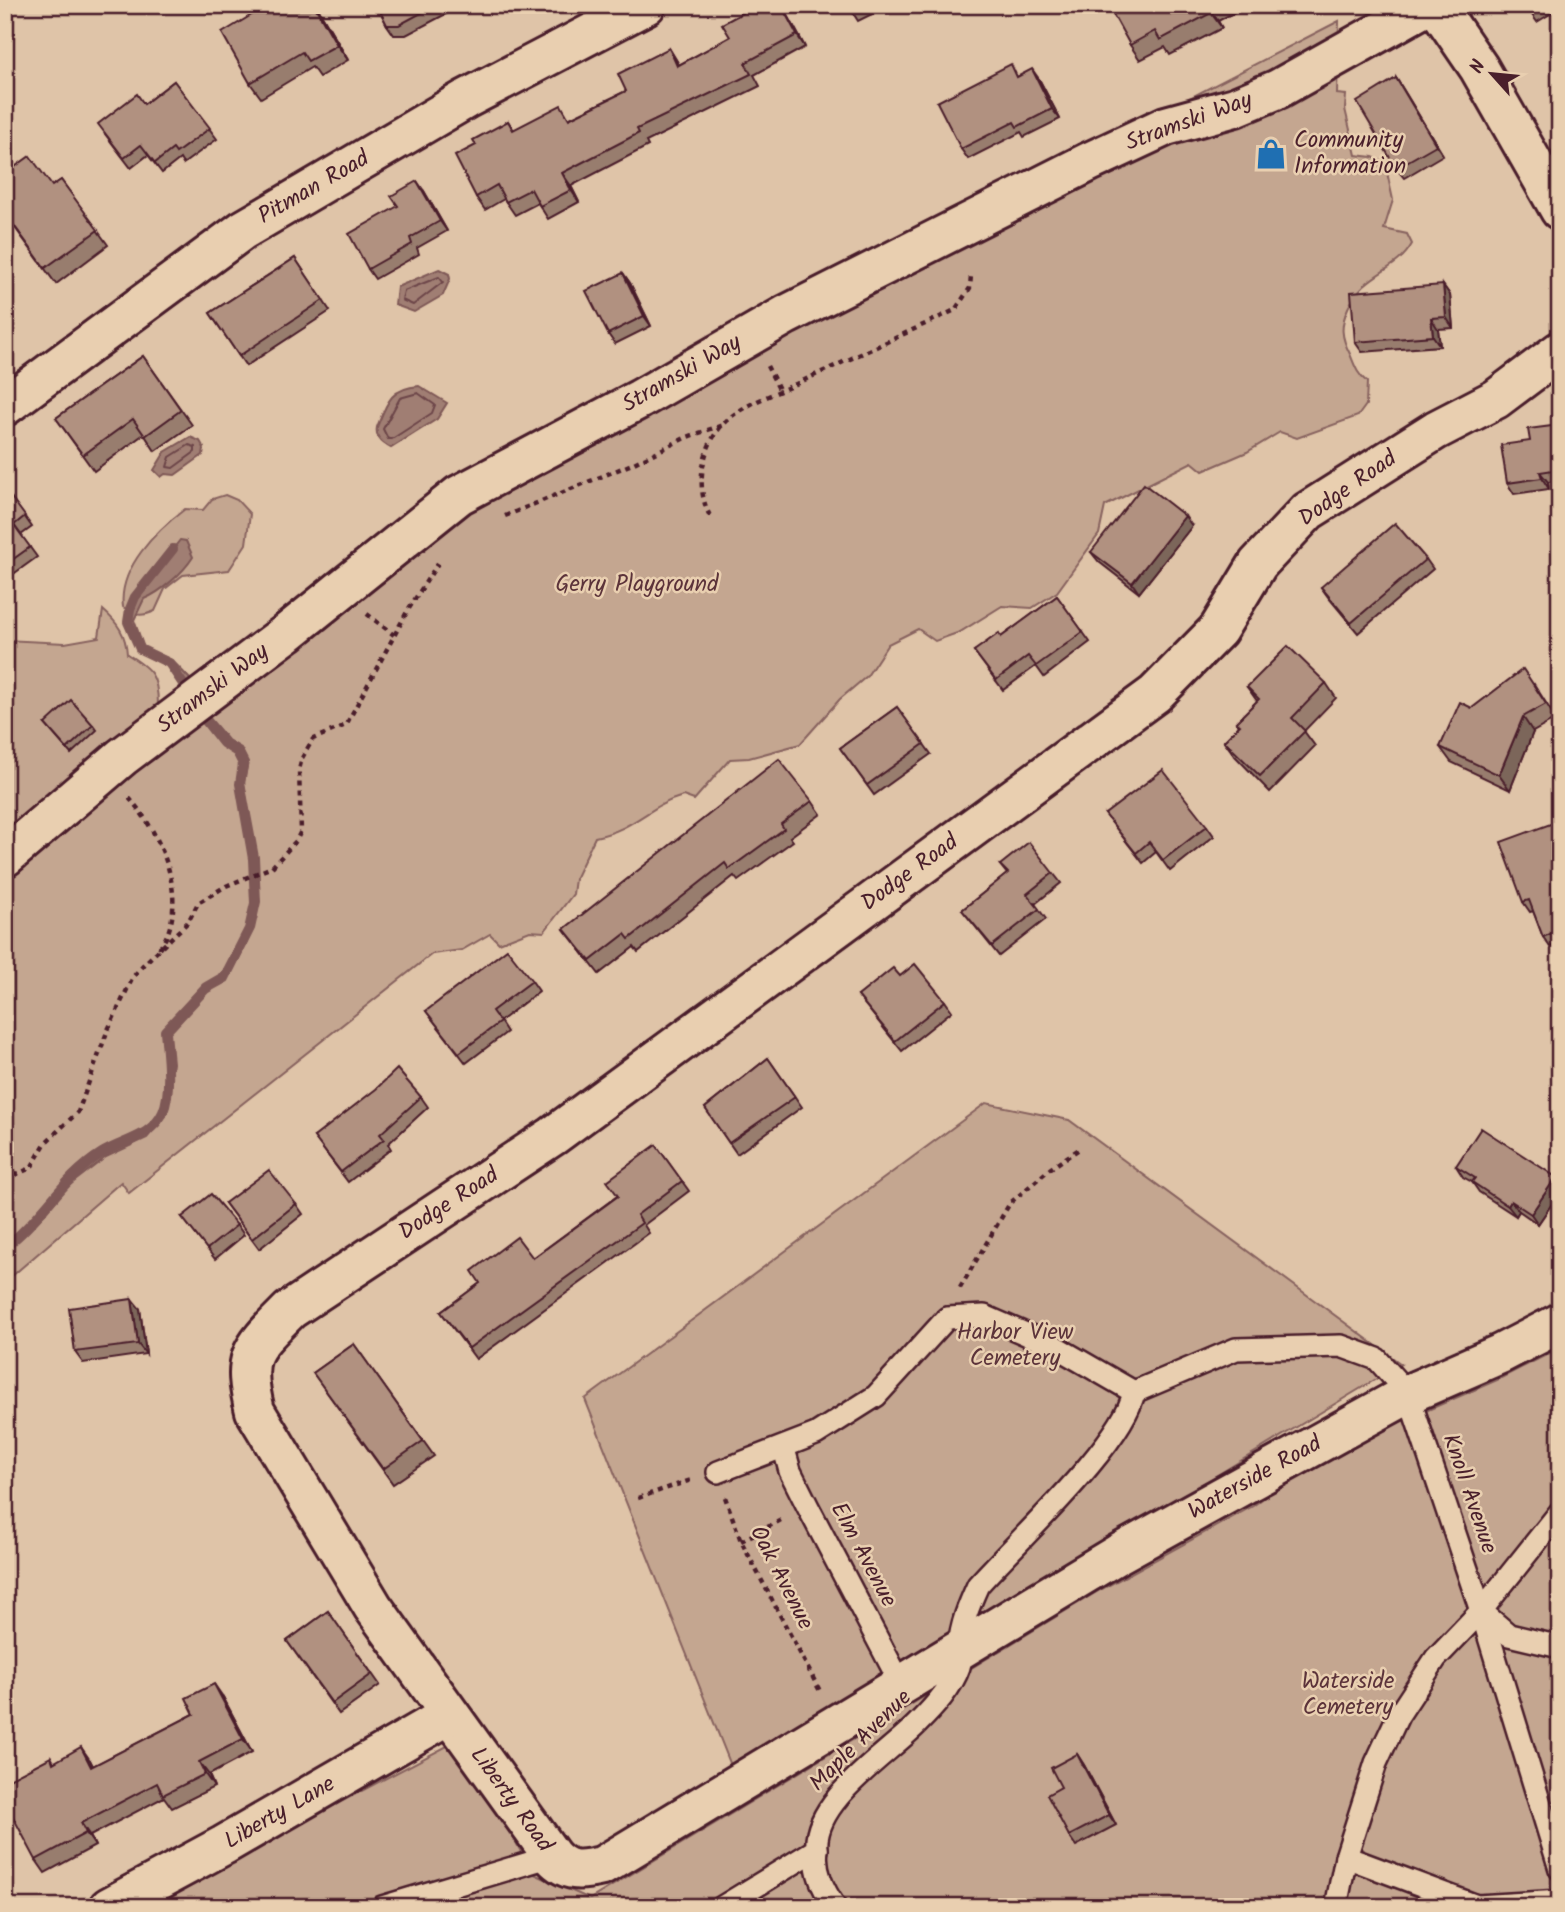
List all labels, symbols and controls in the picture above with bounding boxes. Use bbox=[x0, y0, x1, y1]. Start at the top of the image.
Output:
north arrow bbox=[1456, 38, 1526, 108]
text: N bbox=[1463, 55, 1495, 79]
street label: Stramski Way bbox=[1121, 82, 1258, 162]
place label: Community Information bbox=[1294, 123, 1406, 185]
shop icon: Community Information bbox=[1254, 137, 1288, 171]
street label: Pitman Road bbox=[251, 141, 377, 234]
street label: Stramski Way bbox=[616, 325, 749, 423]
street label: Dodge Road bbox=[1291, 441, 1405, 536]
park label: Gerry Playground bbox=[555, 567, 719, 603]
street label: Stramski Way bbox=[149, 635, 277, 743]
street label: Dodge Road bbox=[854, 825, 967, 921]
street label: Dodge Road bbox=[392, 1158, 507, 1250]
park label: Harbor View Cemetery bbox=[957, 1315, 1074, 1377]
street label: Waterside Road bbox=[1182, 1426, 1329, 1530]
street label: Knoll Avenue bbox=[1432, 1429, 1506, 1559]
street label: Elm Avenue bbox=[820, 1496, 906, 1614]
street label: Oak Avenue bbox=[739, 1520, 823, 1636]
park label: Waterside Cemetery bbox=[1302, 1664, 1394, 1726]
street label: Maple Avenue bbox=[801, 1681, 921, 1801]
street label: Liberty Road bbox=[460, 1740, 562, 1861]
street label: Liberty Lane bbox=[218, 1767, 342, 1859]

